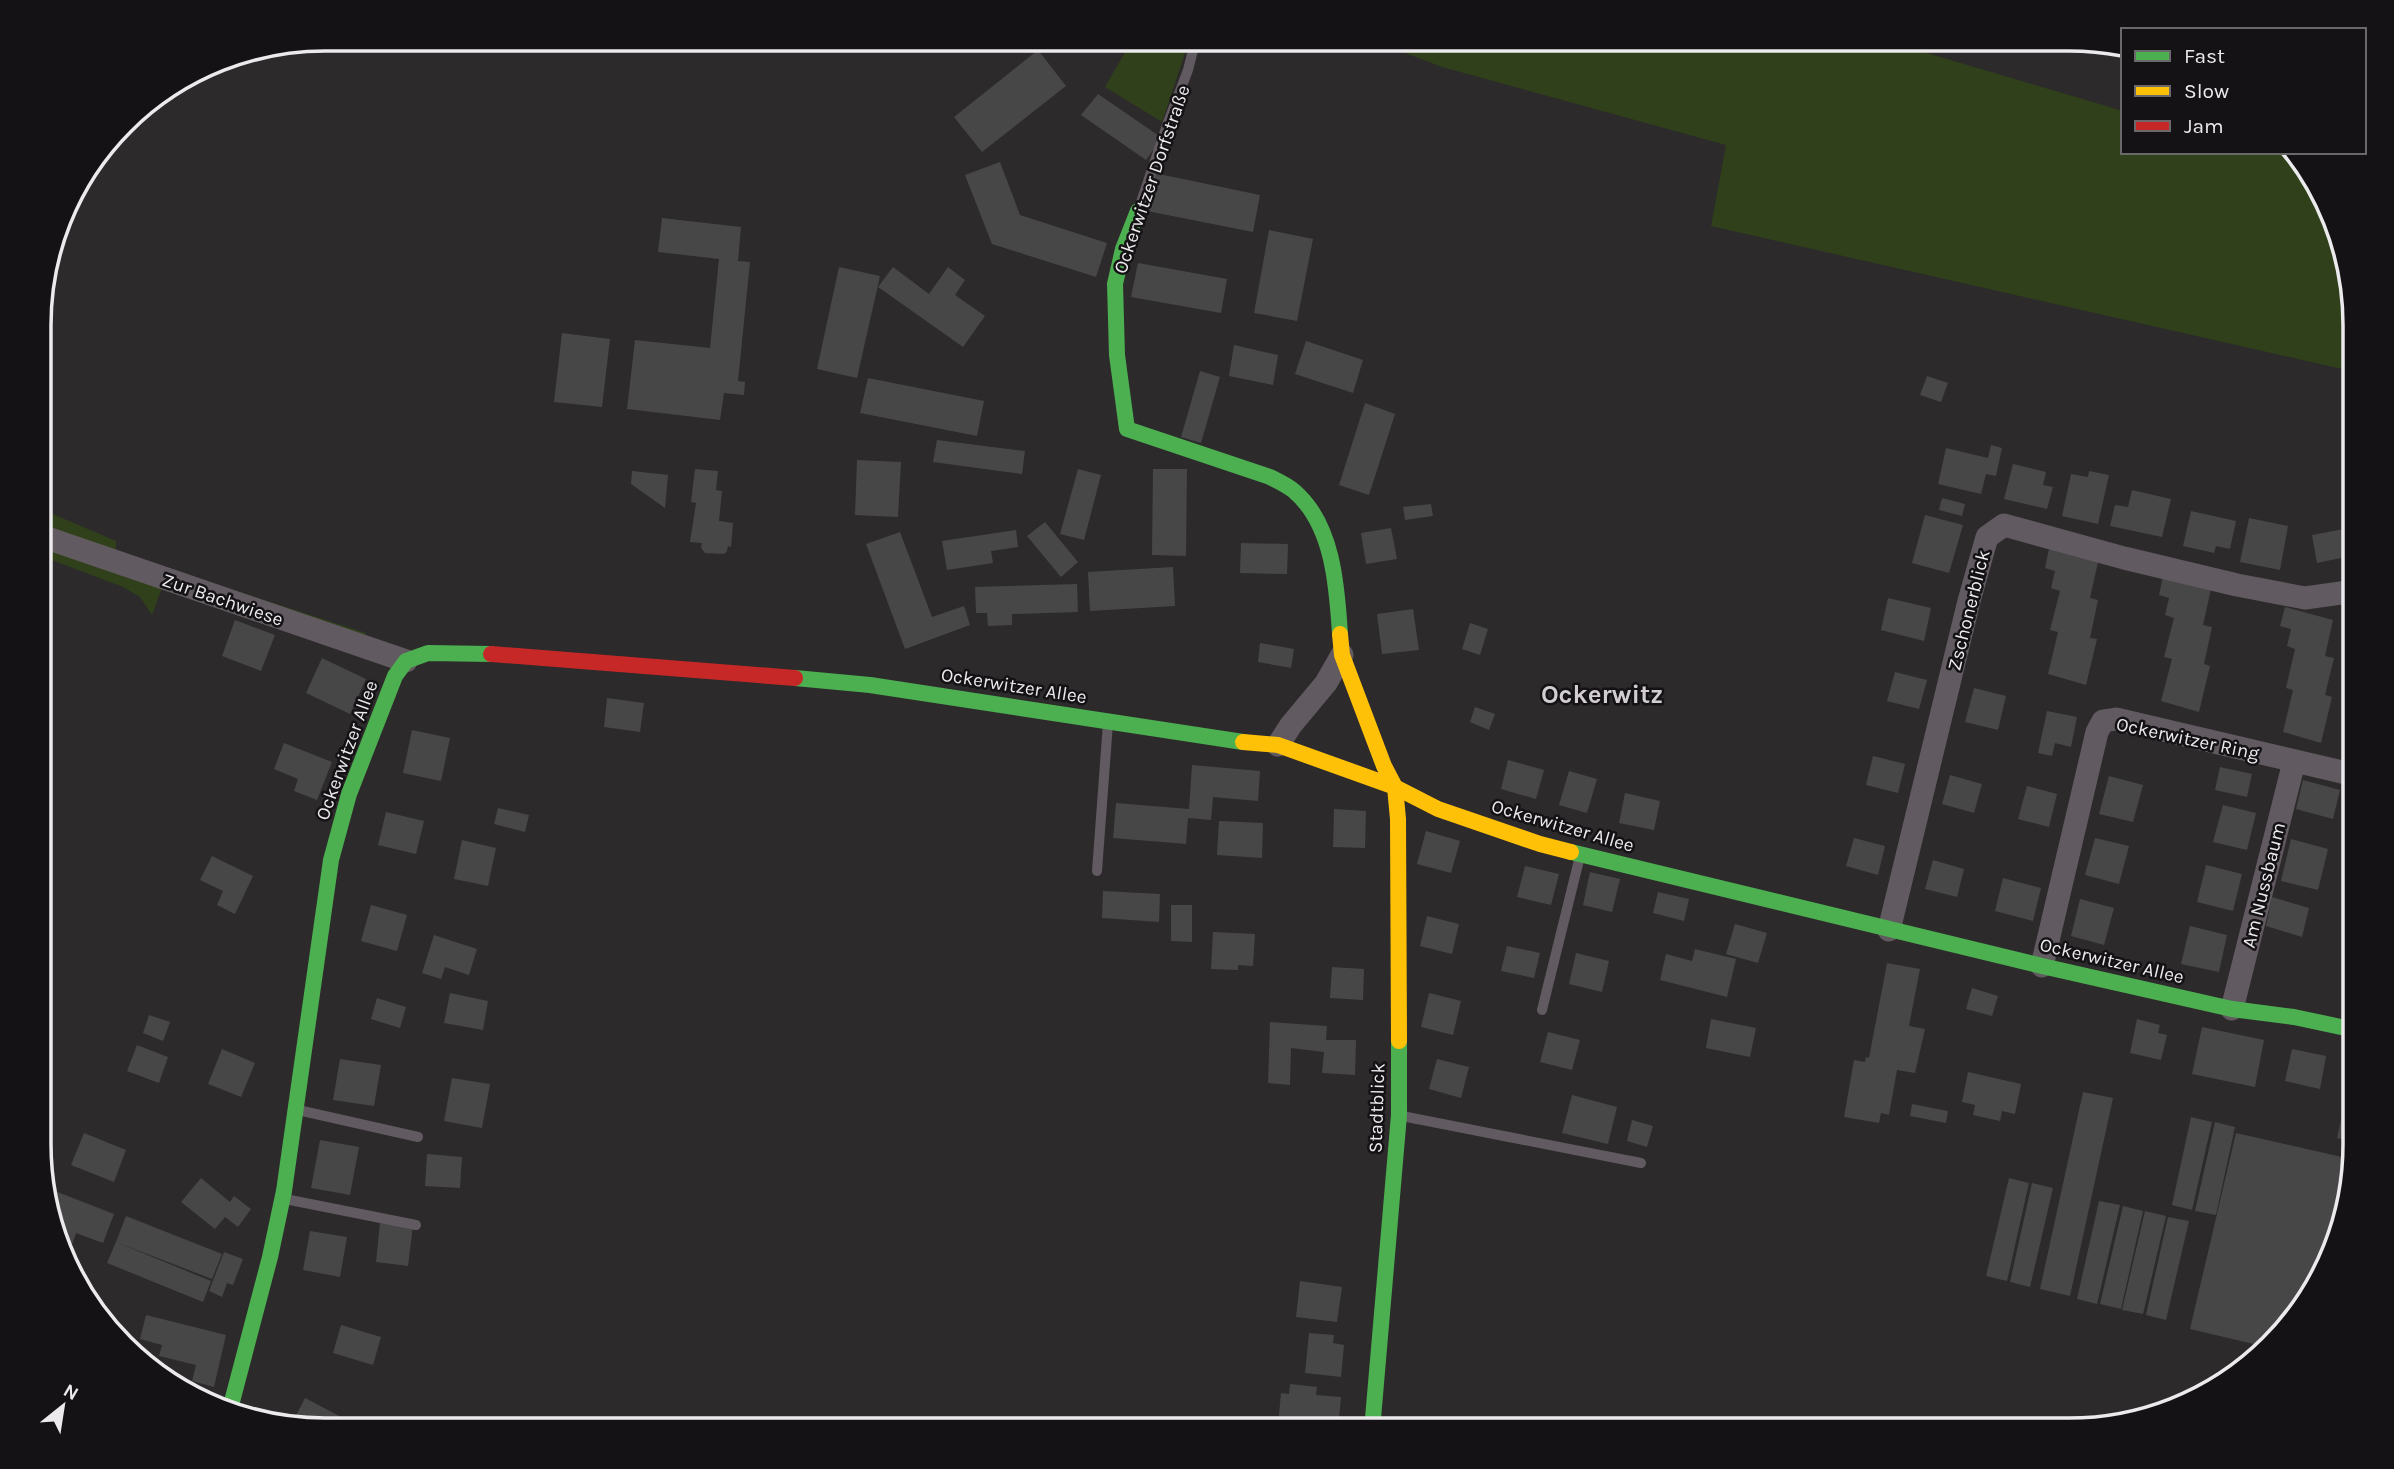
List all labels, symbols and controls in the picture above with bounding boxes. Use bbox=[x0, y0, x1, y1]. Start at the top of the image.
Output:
legend bbox=[2121, 28, 2366, 154]
text: Fast bbox=[2184, 44, 2225, 68]
text: Slow bbox=[2184, 79, 2229, 103]
street label: Ockerwitzer Dorfstraße bbox=[1109, 82, 1195, 276]
text: Jam bbox=[2184, 114, 2224, 138]
street label: Zschonerblick bbox=[1943, 547, 1995, 673]
street label: Zur Bachwiese bbox=[159, 569, 286, 631]
street label: Ockerwitzer Allee bbox=[939, 664, 1088, 708]
street label: Ockerwitzer Allee bbox=[311, 677, 382, 823]
district label: Ockerwitz bbox=[1541, 679, 1663, 710]
street label: Ockerwitzer Ring bbox=[2114, 713, 2262, 765]
street label: Ockerwitzer Allee bbox=[1489, 795, 1637, 857]
street label: Am Nussbaum bbox=[2238, 820, 2290, 950]
street label: Ockerwitzer Allee bbox=[2038, 934, 2186, 988]
street label: Stadtblick bbox=[1364, 1062, 1390, 1154]
north arrow bbox=[28, 1371, 98, 1441]
text: N bbox=[60, 1379, 82, 1405]

